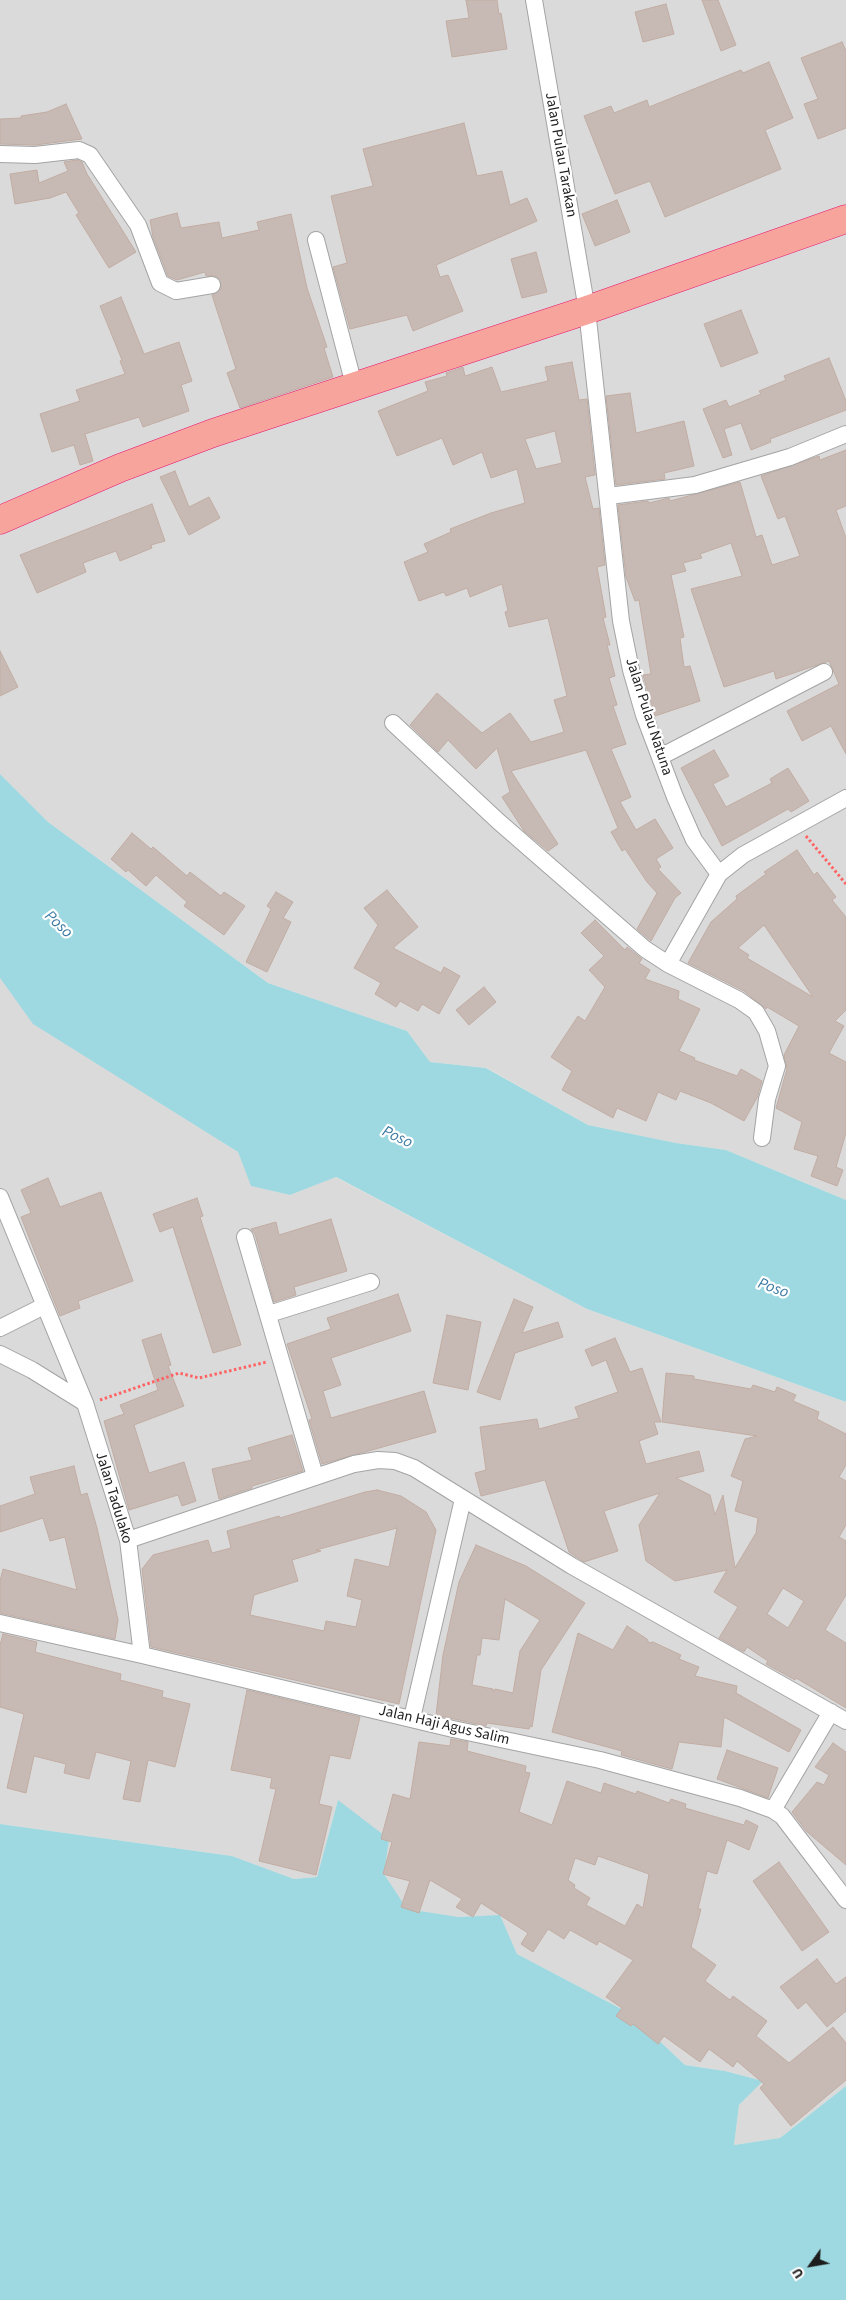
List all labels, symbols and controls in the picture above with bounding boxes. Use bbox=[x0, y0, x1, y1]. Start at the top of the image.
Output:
street label: Jalan Pulau Tarakan bbox=[540, 91, 580, 219]
street label: Jalan Pulau Natuna bbox=[621, 656, 675, 778]
water label: Poso bbox=[40, 907, 76, 943]
water label: Poso bbox=[379, 1123, 415, 1153]
water label: Poso bbox=[755, 1275, 791, 1303]
street label: Jalan Tadulako bbox=[91, 1450, 135, 1546]
street label: Jalan Haji Agus Salim bbox=[377, 1702, 511, 1750]
north arrow bbox=[786, 2240, 836, 2290]
text: U bbox=[787, 2264, 809, 2282]

